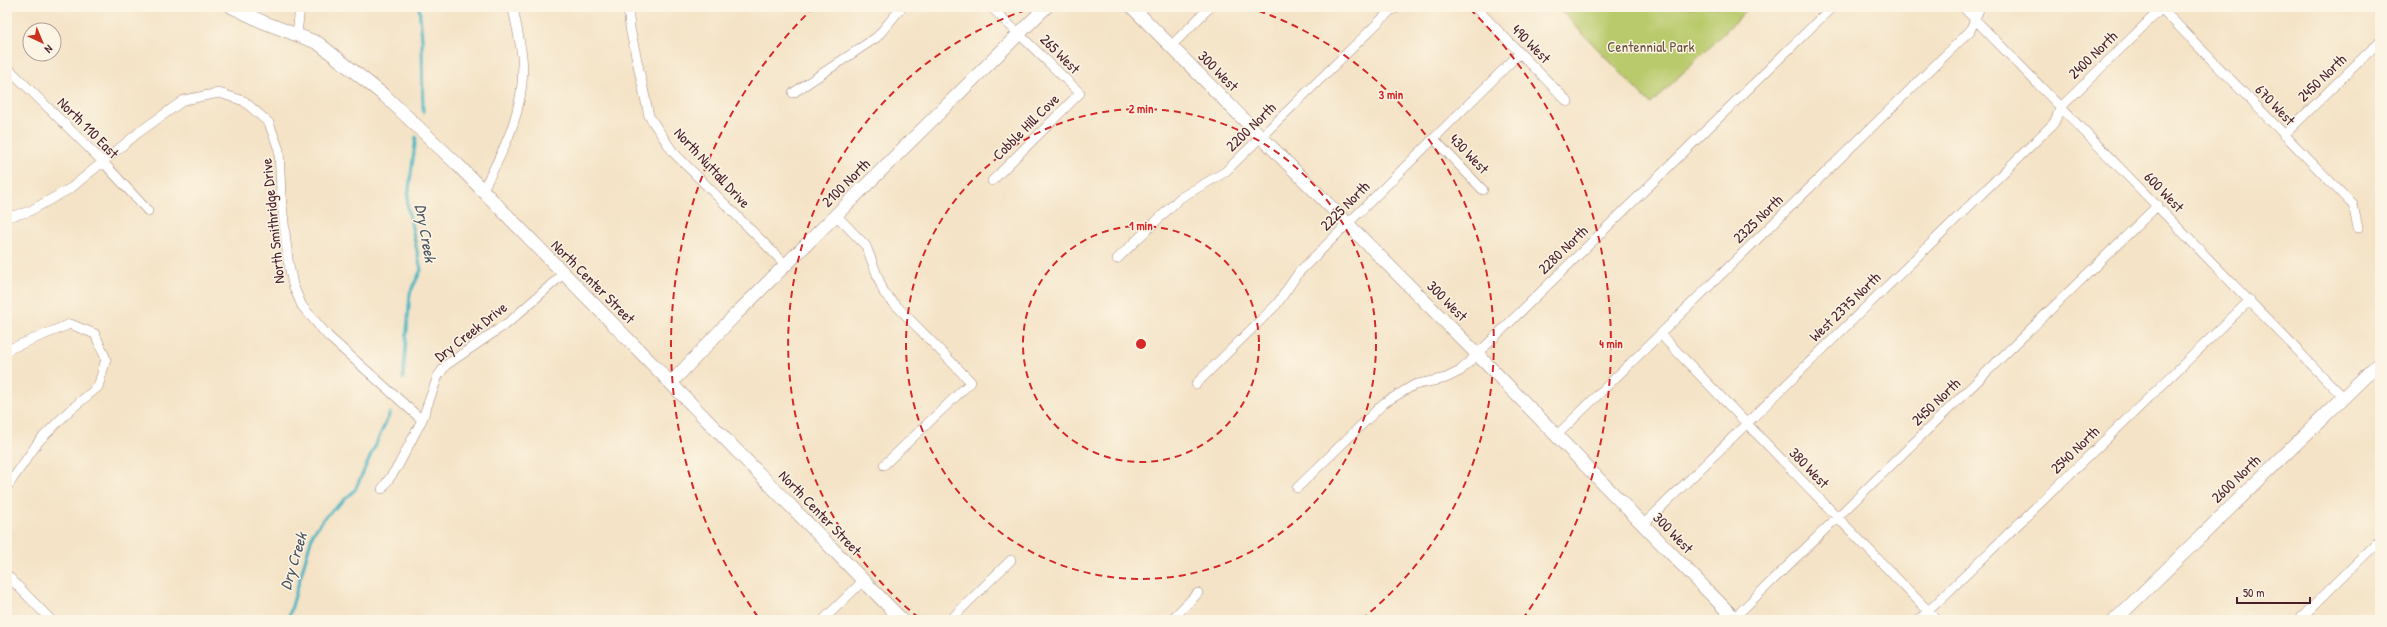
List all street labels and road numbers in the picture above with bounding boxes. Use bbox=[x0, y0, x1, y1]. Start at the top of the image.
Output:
street label: 490 West bbox=[1507, 19, 1556, 68]
street label: 2400 North bbox=[2063, 26, 2122, 83]
street label: 265 West bbox=[1036, 29, 1086, 79]
street label: 300 West bbox=[1193, 46, 1244, 96]
street label: 2450 North bbox=[2293, 49, 2351, 106]
street label: 670 West bbox=[2251, 79, 2301, 130]
street label: Cobble Hill Cove bbox=[988, 89, 1064, 165]
street label: North 110 East bbox=[53, 92, 124, 164]
street label: 2200 North bbox=[1221, 97, 1280, 156]
street label: North Nuttall Drive bbox=[670, 123, 755, 213]
street label: 430 West bbox=[1445, 129, 1494, 179]
street label: 2100 North bbox=[817, 154, 875, 212]
street label: North Smithridge Drive bbox=[255, 157, 290, 285]
street label: 600 West bbox=[2140, 167, 2190, 217]
street label: 2225 North bbox=[1315, 176, 1374, 235]
street label: 2325 North bbox=[1728, 190, 1787, 248]
street label: 2280 North bbox=[1533, 221, 1592, 279]
street label: North Center Street bbox=[547, 235, 641, 329]
street label: West 2375 North bbox=[1804, 267, 1885, 346]
street label: 300 West bbox=[1422, 276, 1473, 326]
street label: Dry Creek Drive bbox=[430, 297, 511, 367]
street label: 2450 North bbox=[1907, 373, 1965, 430]
street label: 2540 North bbox=[2046, 421, 2104, 478]
street label: 380 West bbox=[1785, 443, 1835, 493]
street label: 2600 North bbox=[2206, 450, 2265, 507]
street label: North Center Street bbox=[774, 465, 867, 560]
street label: 300 West bbox=[1649, 507, 1699, 558]

